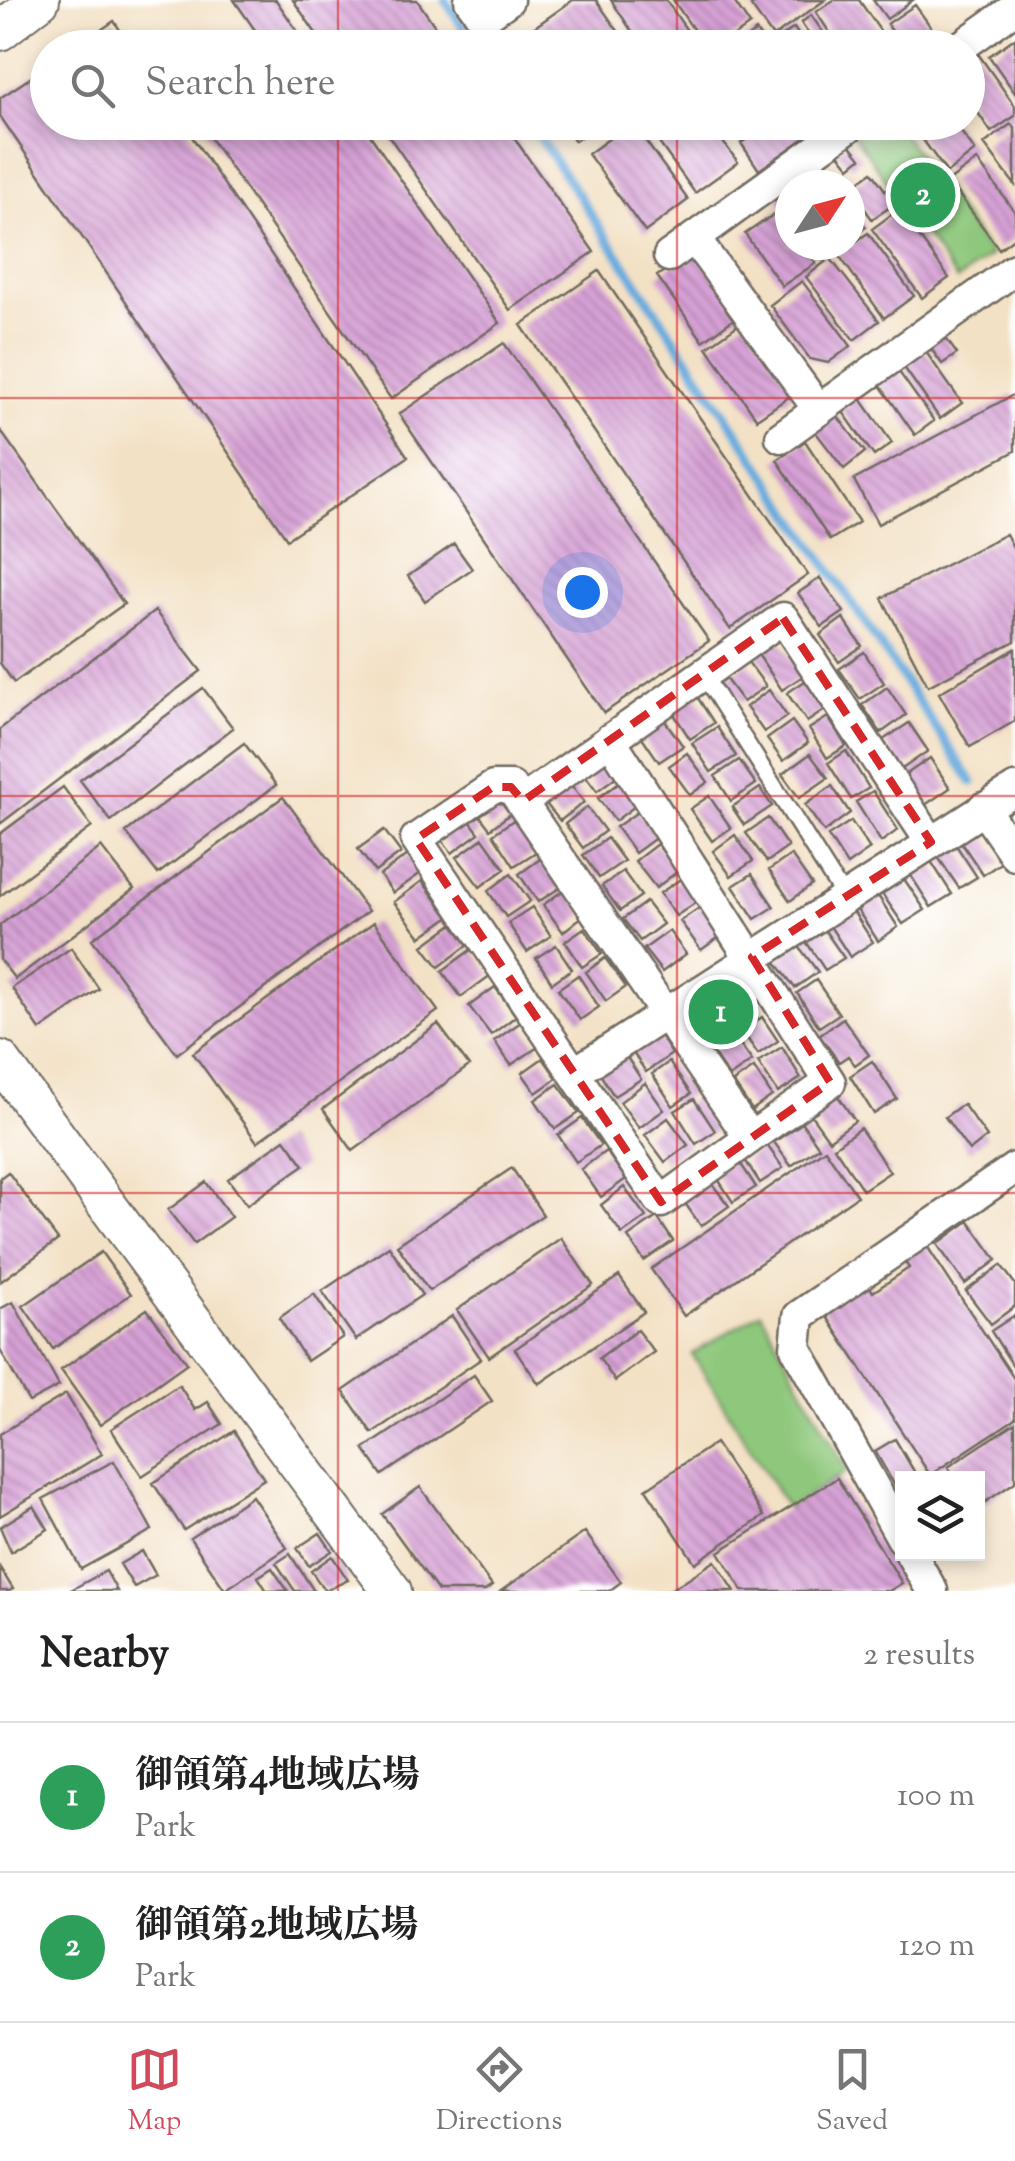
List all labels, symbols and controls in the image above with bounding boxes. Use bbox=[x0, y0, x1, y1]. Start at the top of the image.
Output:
search box bbox=[30, 30, 985, 140]
icon: search bbox=[65, 58, 120, 113]
text: Search here bbox=[145, 58, 336, 112]
pin: 2 bbox=[890, 158, 956, 232]
north arrow bbox=[775, 170, 865, 260]
your location bbox=[557, 567, 608, 618]
pin: 1 bbox=[688, 974, 754, 1050]
map controls bbox=[895, 1471, 985, 1561]
button: layers bbox=[895, 1471, 985, 1561]
text: Nearby bbox=[40, 1626, 169, 1686]
text: 2 results bbox=[863, 1633, 975, 1679]
text: 御領第4地域広場 bbox=[135, 1751, 420, 1805]
text: 1 bbox=[67, 1774, 78, 1820]
text: 100 m bbox=[897, 1774, 975, 1820]
text: Park bbox=[135, 1805, 196, 1851]
text: 御領第2地域広場 bbox=[135, 1901, 419, 1955]
text: 2 bbox=[65, 1924, 80, 1970]
text: 120 m bbox=[899, 1924, 975, 1970]
text: Park bbox=[135, 1955, 196, 2001]
tab: Map bbox=[127, 2042, 182, 2142]
tab: Directions bbox=[436, 2042, 562, 2142]
tab: Saved bbox=[816, 2042, 888, 2142]

